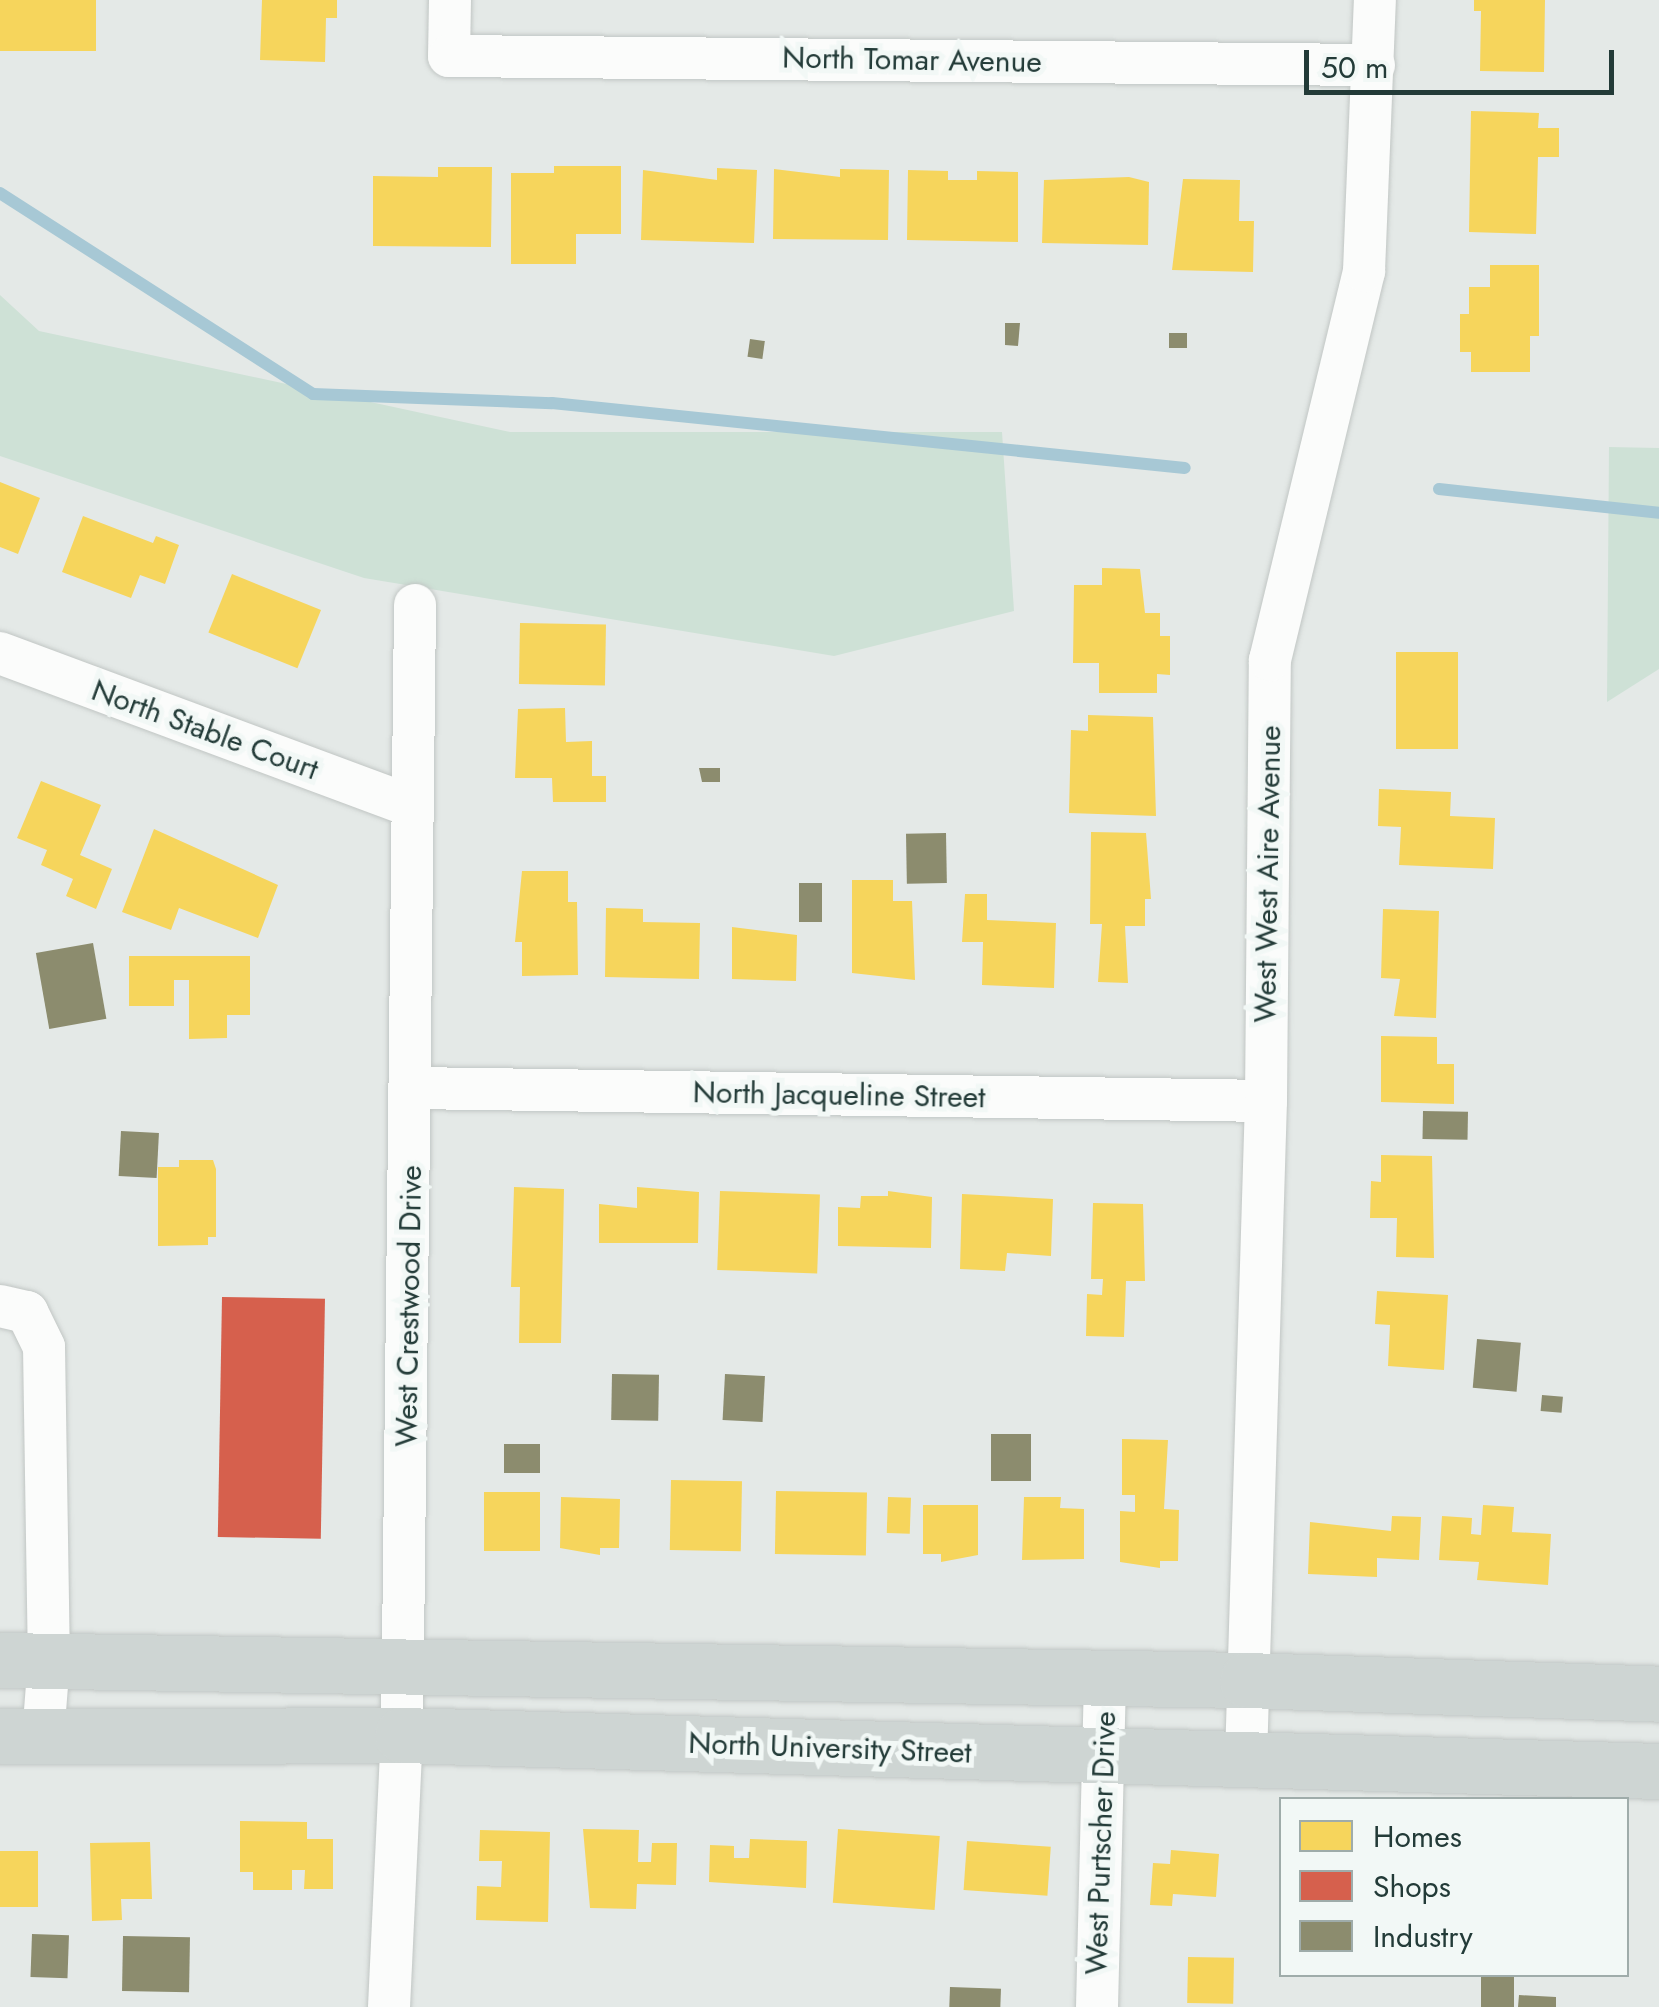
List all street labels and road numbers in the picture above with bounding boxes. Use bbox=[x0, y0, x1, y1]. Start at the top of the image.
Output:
street label: North Tomar Avenue bbox=[782, 40, 1042, 80]
street label: North Stable Court bbox=[87, 672, 323, 788]
street label: West West Aire Avenue bbox=[1247, 725, 1289, 1023]
street label: North Jacqueline Street bbox=[692, 1074, 986, 1116]
street label: West Crestwood Drive bbox=[389, 1165, 429, 1447]
street label: West Purtscher Drive bbox=[1078, 1711, 1124, 1975]
street label: North University Street bbox=[688, 1725, 972, 1771]

